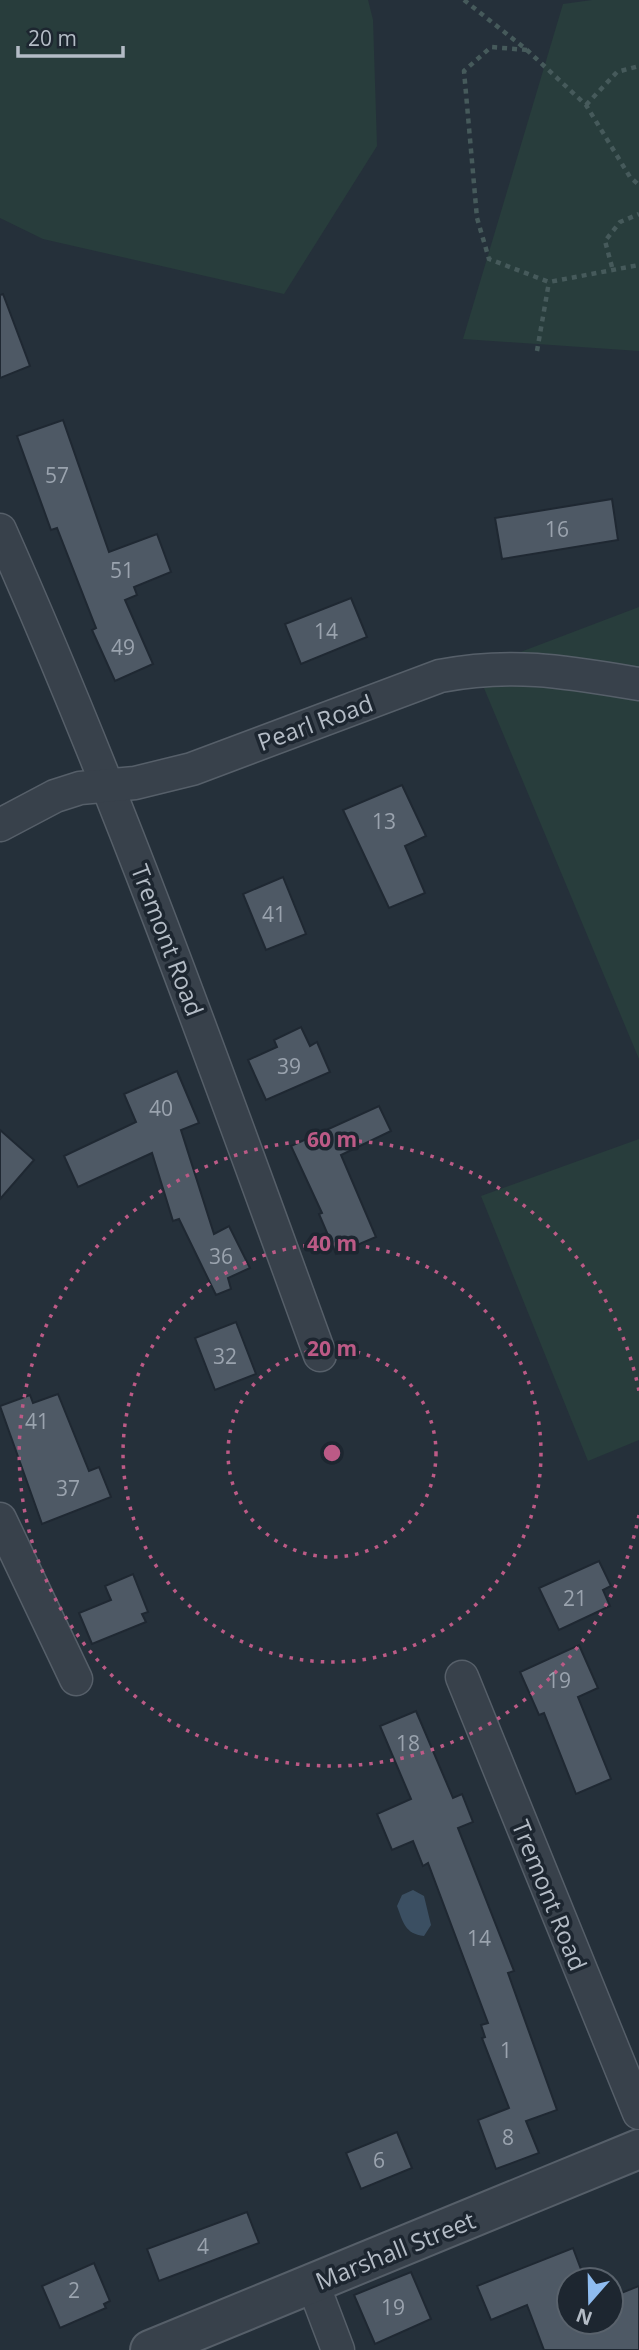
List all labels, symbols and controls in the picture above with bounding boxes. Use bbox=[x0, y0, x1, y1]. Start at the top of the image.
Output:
scale bar bbox=[18, 14, 122, 58]
text: 20 m bbox=[28, 24, 77, 52]
house number: 57 bbox=[45, 461, 69, 489]
house number: 16 bbox=[545, 515, 569, 543]
house number: 51 bbox=[110, 556, 134, 584]
house number: 14 bbox=[314, 617, 338, 645]
house number: 49 bbox=[111, 633, 135, 661]
street label: Pearl Road bbox=[253, 686, 377, 758]
house number: 13 bbox=[372, 807, 396, 835]
street label: Tremont Road bbox=[124, 859, 212, 1021]
house number: 41 bbox=[262, 900, 286, 928]
house number: 39 bbox=[277, 1052, 301, 1080]
house number: 40 bbox=[149, 1094, 173, 1122]
text: 60 m bbox=[307, 1125, 357, 1153]
text: 40 m bbox=[307, 1229, 357, 1257]
house number: 36 bbox=[209, 1242, 233, 1270]
text: 20 m bbox=[307, 1334, 357, 1362]
house number: 32 bbox=[213, 1342, 237, 1370]
house number: 41 bbox=[25, 1407, 49, 1435]
centre of rings bbox=[320, 1441, 344, 1465]
house number: 37 bbox=[56, 1474, 80, 1502]
house number: 21 bbox=[563, 1584, 587, 1612]
house number: 19 bbox=[547, 1666, 571, 1694]
house number: 18 bbox=[396, 1729, 420, 1757]
street label: Tremont Road bbox=[505, 1815, 595, 1975]
house number: 14 bbox=[467, 1924, 491, 1952]
house number: 1 bbox=[500, 2036, 512, 2064]
house number: 8 bbox=[502, 2123, 514, 2151]
house number: 6 bbox=[373, 2146, 385, 2174]
street label: Marshall Street bbox=[310, 2203, 480, 2297]
house number: 4 bbox=[197, 2232, 209, 2260]
north arrow bbox=[555, 2266, 625, 2336]
house number: 2 bbox=[68, 2276, 80, 2304]
house number: 19 bbox=[381, 2293, 405, 2321]
text: N bbox=[572, 2302, 596, 2332]

